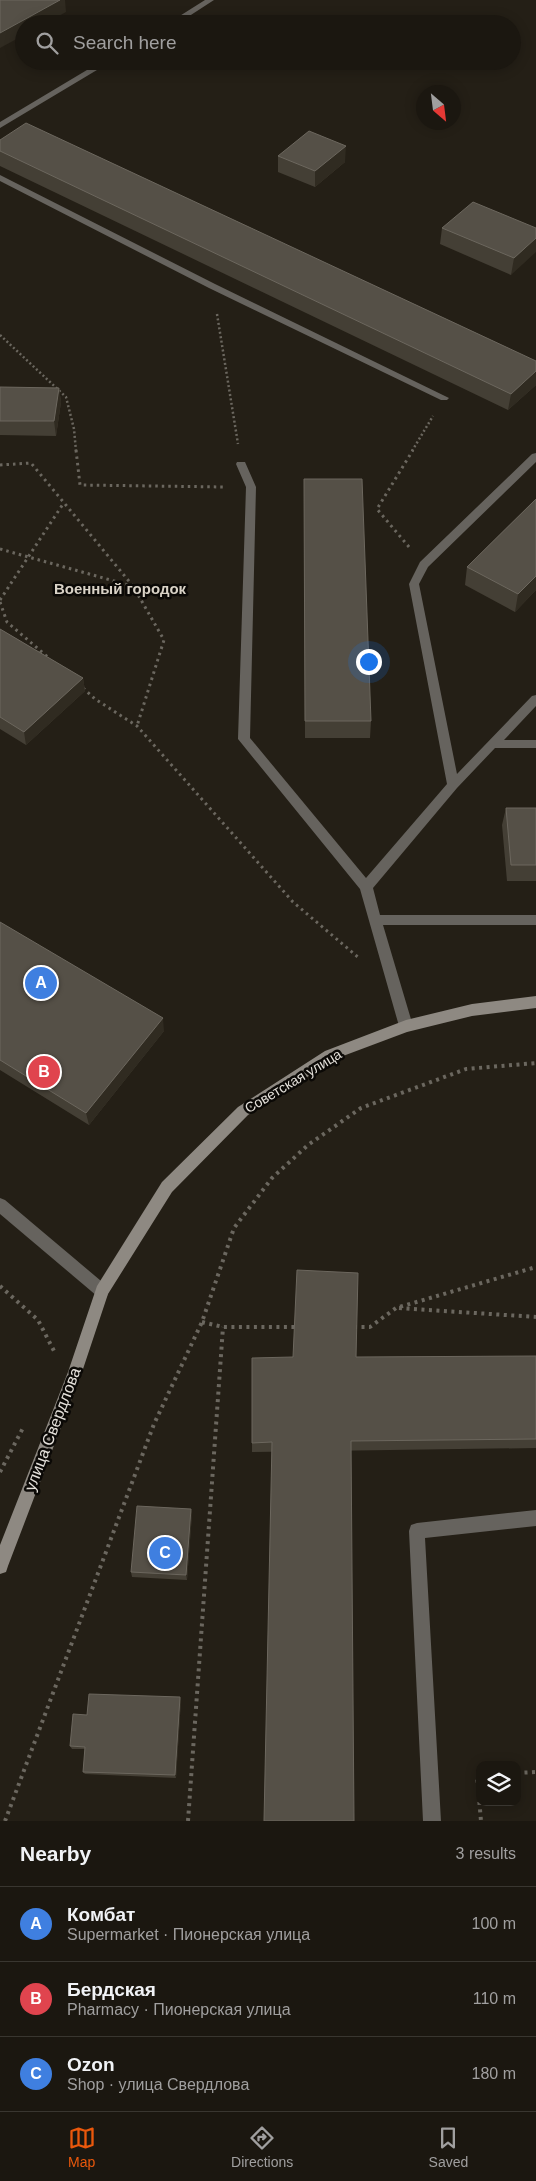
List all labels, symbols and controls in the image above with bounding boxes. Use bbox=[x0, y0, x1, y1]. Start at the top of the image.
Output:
search box bbox=[15, 15, 521, 70]
icon: search bbox=[33, 29, 61, 57]
text: Search here bbox=[73, 32, 177, 53]
north arrow bbox=[416, 85, 461, 130]
district label: Военный городок bbox=[54, 580, 187, 597]
your location bbox=[356, 649, 382, 675]
pin: A bbox=[25, 964, 57, 1002]
street label: Советская улица bbox=[242, 1046, 344, 1116]
pin: B bbox=[28, 1053, 60, 1091]
street label: улица Свердлова bbox=[21, 1365, 84, 1493]
pin: C bbox=[149, 1534, 181, 1572]
map controls bbox=[476, 1761, 521, 1806]
button: layers bbox=[476, 1761, 521, 1806]
text: Nearby bbox=[20, 1842, 91, 1865]
text: 3 results bbox=[456, 1845, 516, 1862]
text: Комбат bbox=[67, 1904, 135, 1925]
text: A bbox=[30, 1915, 42, 1932]
text: 100 m bbox=[472, 1915, 516, 1932]
text: Supermarket · Пионерская улица bbox=[67, 1926, 310, 1943]
text: Бердская bbox=[67, 1979, 156, 2000]
text: B bbox=[30, 1990, 42, 2007]
text: 110 m bbox=[473, 1990, 516, 2007]
text: Pharmacy · Пионерская улица bbox=[67, 2001, 291, 2018]
text: Ozon bbox=[67, 2054, 115, 2075]
text: C bbox=[30, 2065, 42, 2082]
text: 180 m bbox=[472, 2065, 516, 2082]
text: Shop · улица Свердлова bbox=[67, 2076, 249, 2093]
tab: Map bbox=[68, 2124, 96, 2170]
tab: Directions bbox=[231, 2124, 293, 2170]
tab: Saved bbox=[429, 2124, 468, 2170]

